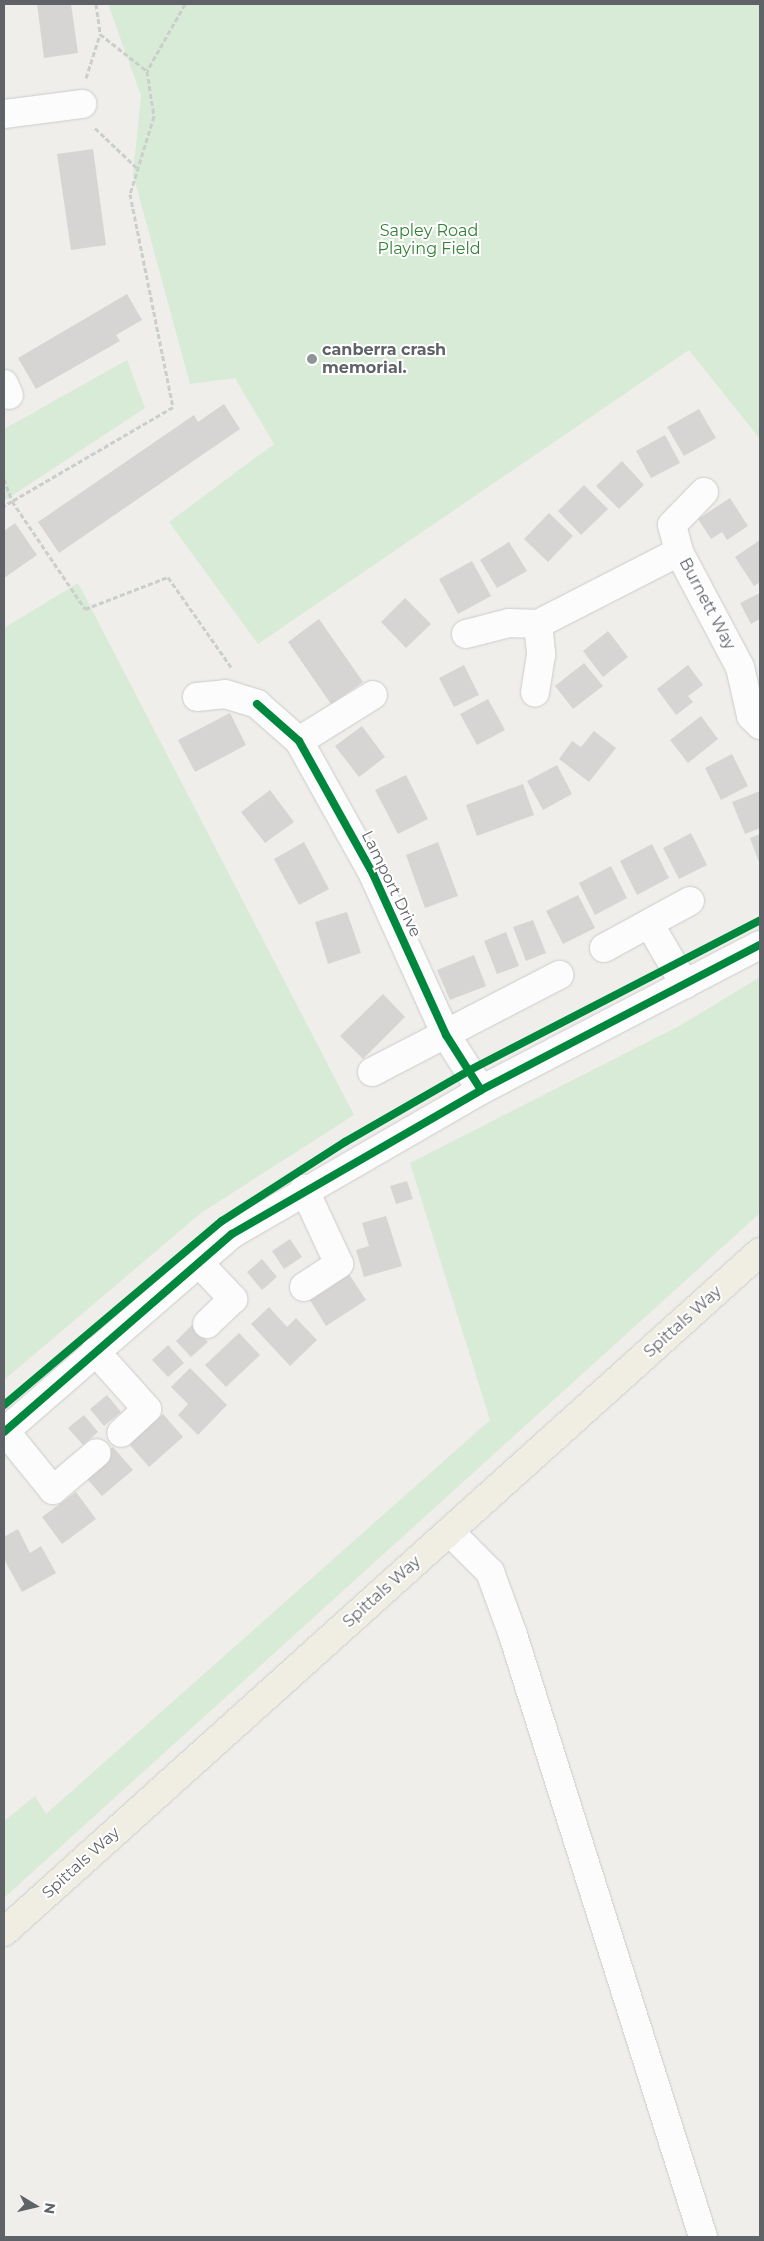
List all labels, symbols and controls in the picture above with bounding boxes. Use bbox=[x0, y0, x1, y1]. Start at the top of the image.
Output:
park label: Sapley Road Playing Field bbox=[377, 221, 481, 259]
place label: canberra crash memorial. bbox=[322, 340, 446, 378]
marker: canberra crash memorial. bbox=[306, 353, 318, 365]
street label: Burnett Way bbox=[675, 555, 739, 653]
street label: Lamport Drive bbox=[357, 828, 425, 940]
street label: Spittals Way bbox=[640, 1282, 726, 1362]
street label: Spittals Way bbox=[339, 1552, 425, 1632]
street label: Spittals Way bbox=[38, 1823, 124, 1903]
north arrow bbox=[10, 2181, 60, 2231]
text: N bbox=[40, 2201, 60, 2215]

